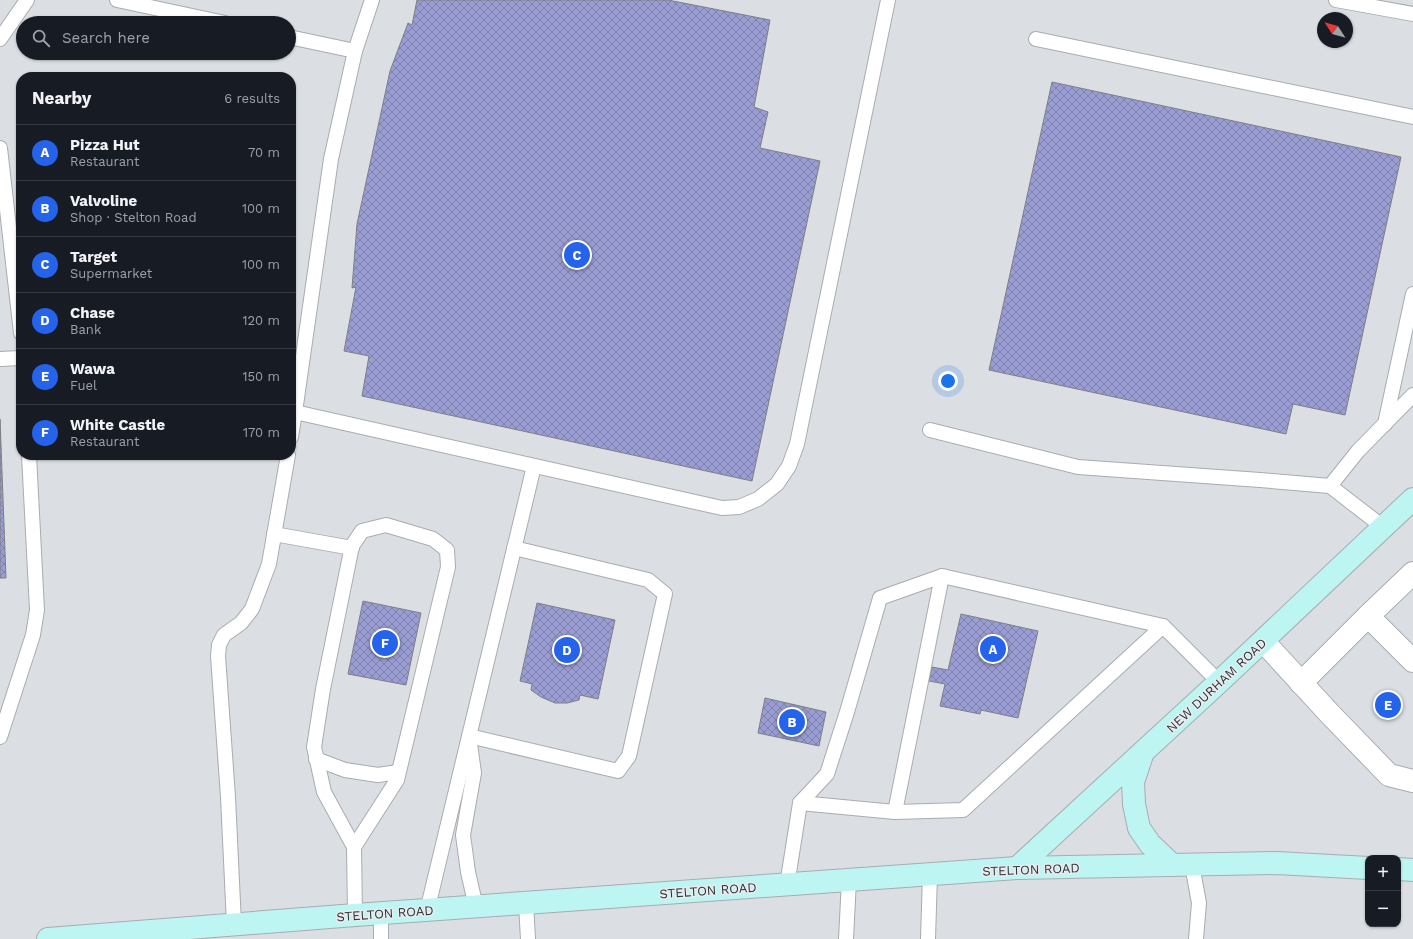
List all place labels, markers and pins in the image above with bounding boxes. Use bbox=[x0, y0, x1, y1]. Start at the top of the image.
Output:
pin: C bbox=[564, 240, 590, 270]
pin: F bbox=[372, 628, 398, 658]
pin: A bbox=[980, 634, 1006, 664]
pin: D bbox=[554, 635, 580, 665]
pin: E bbox=[1375, 690, 1401, 720]
pin: B bbox=[779, 707, 805, 737]

